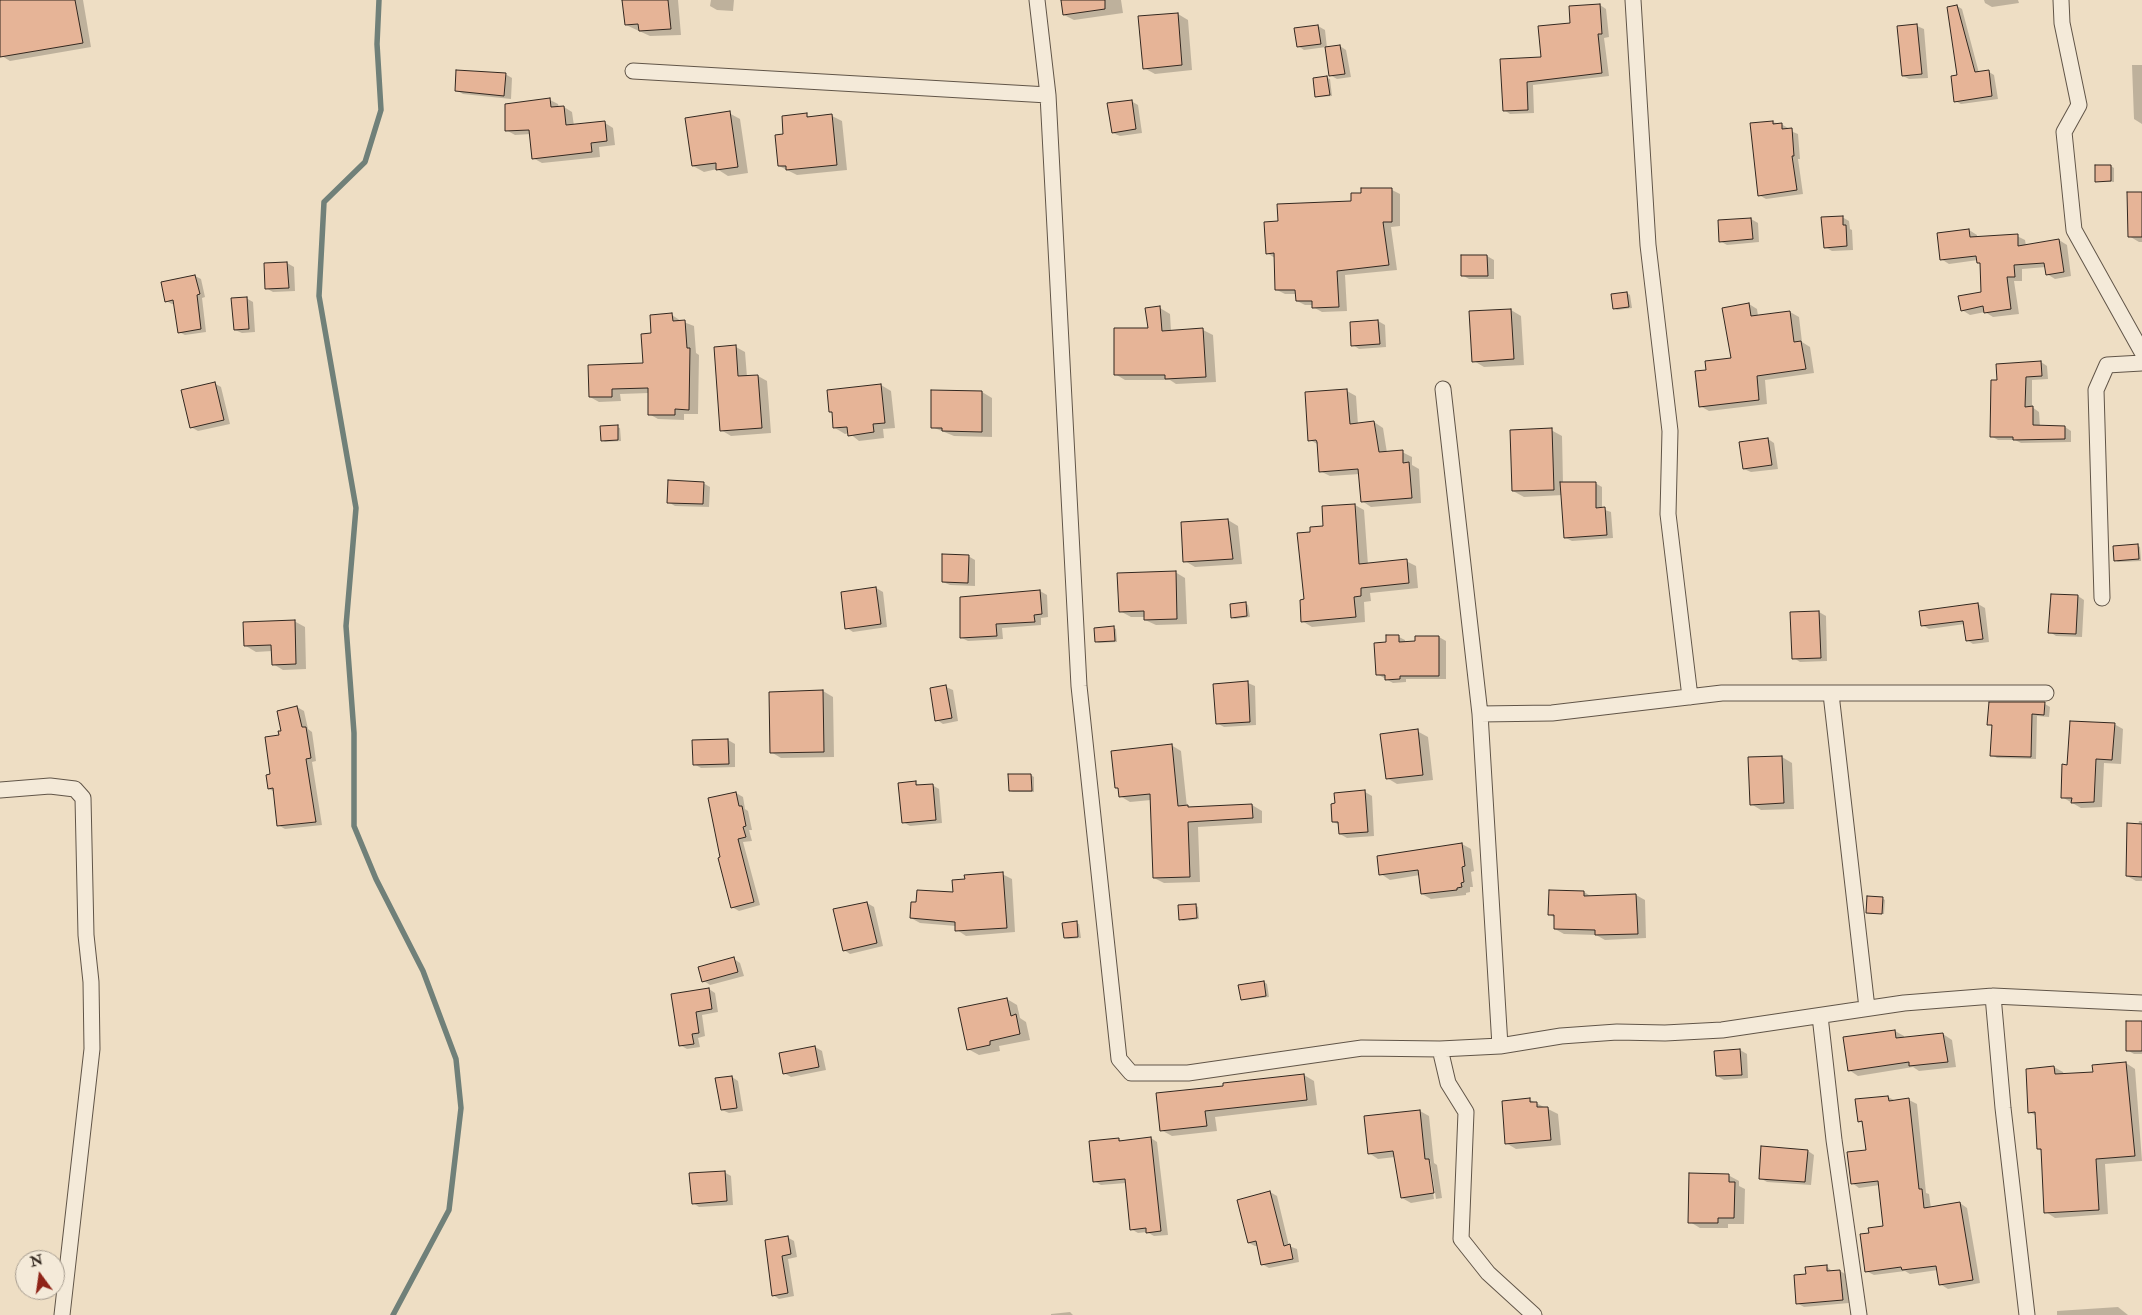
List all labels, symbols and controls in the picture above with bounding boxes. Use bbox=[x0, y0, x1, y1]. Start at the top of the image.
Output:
north arrow bbox=[15, 1250, 65, 1300]
text: N bbox=[28, 1251, 45, 1271]

